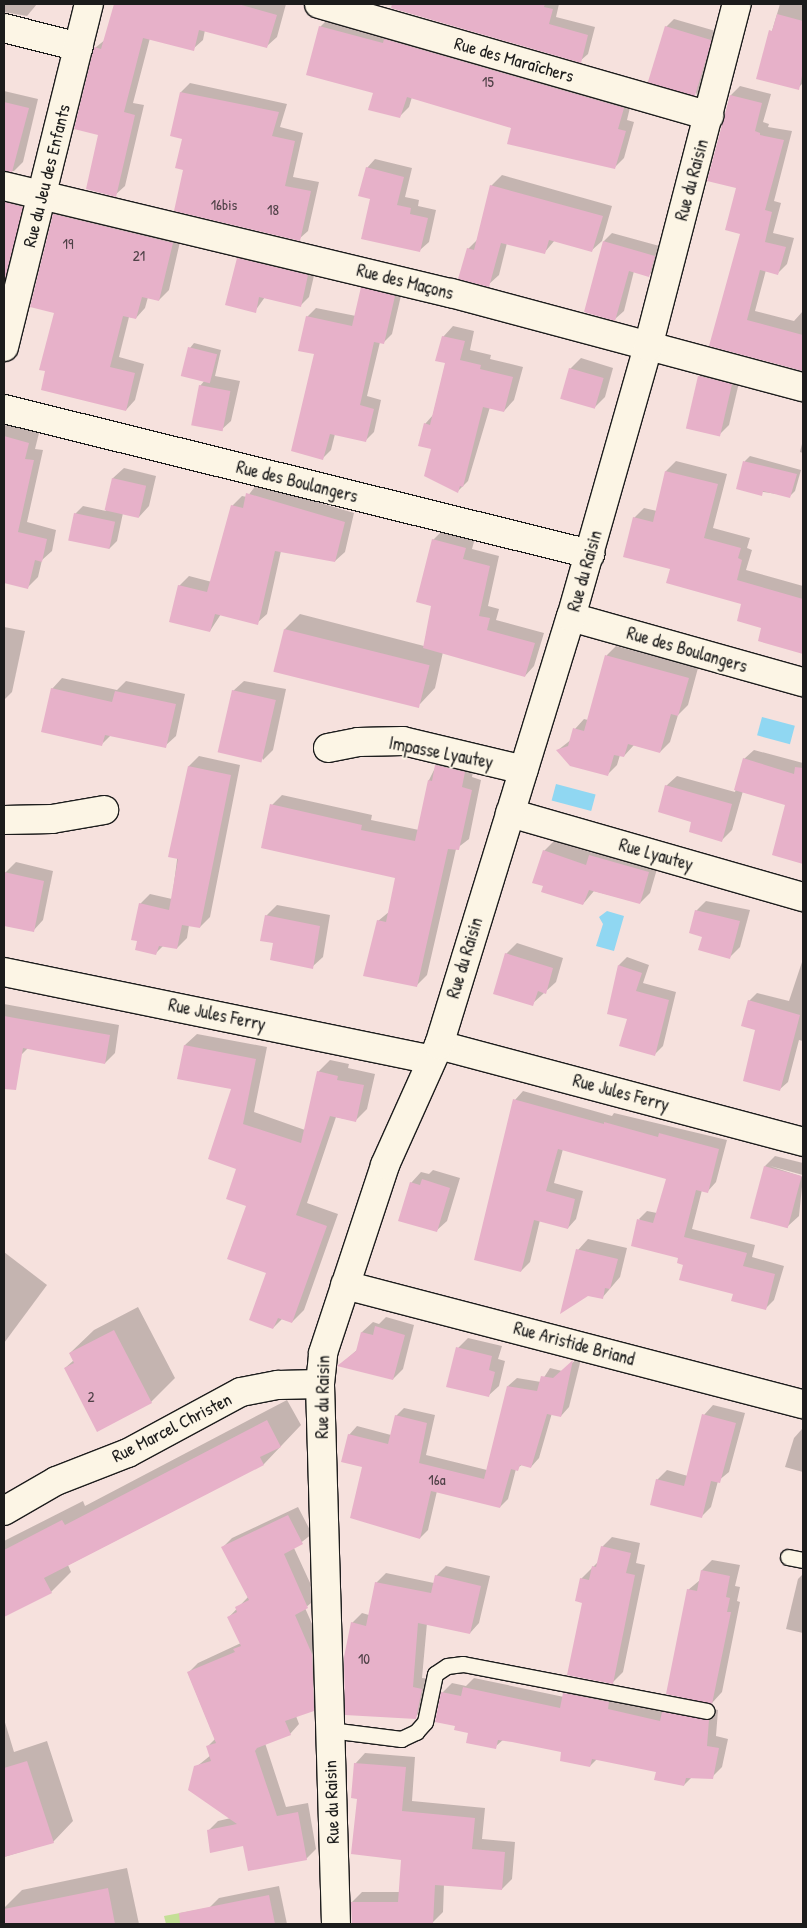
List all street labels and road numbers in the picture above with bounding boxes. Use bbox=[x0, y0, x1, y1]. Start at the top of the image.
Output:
street label: Rue des Maraîchers bbox=[452, 33, 576, 87]
street label: Rue du Jeu des Enfants bbox=[19, 102, 75, 250]
street label: Rue du Raisin bbox=[671, 137, 713, 223]
street label: Rue des Maçons bbox=[354, 260, 456, 304]
street label: Rue des Boulangers bbox=[234, 456, 360, 508]
street label: Rue du Raisin bbox=[563, 528, 607, 614]
street label: Rue des Boulangers bbox=[624, 622, 750, 678]
street label: Impasse Lyautey bbox=[387, 732, 495, 774]
street label: Rue Lyautey bbox=[616, 834, 696, 876]
street label: Rue du Raisin bbox=[442, 915, 488, 1001]
street label: Rue Jules Ferry bbox=[166, 994, 268, 1036]
street label: Rue Jules Ferry bbox=[570, 1070, 672, 1116]
street label: Rue Aristide Briand bbox=[511, 1317, 637, 1371]
street label: Rue du Raisin bbox=[311, 1355, 335, 1439]
street label: Rue Marcel Christen bbox=[109, 1389, 235, 1467]
street label: Rue du Raisin bbox=[320, 1760, 344, 1844]

